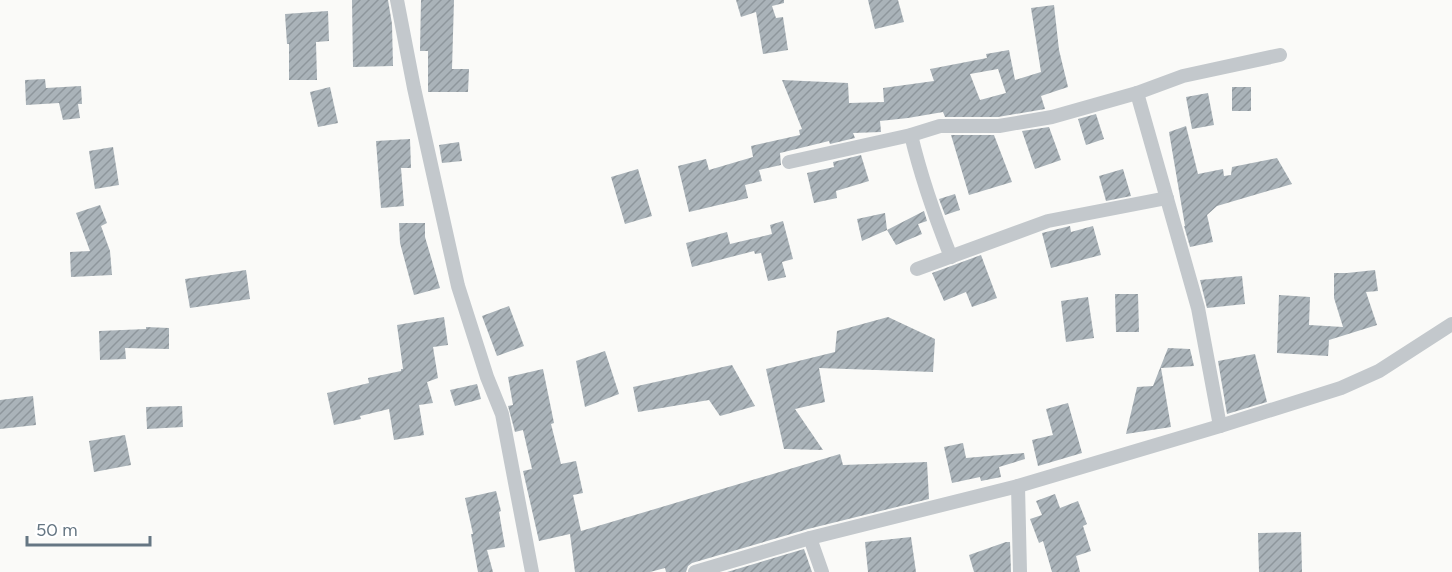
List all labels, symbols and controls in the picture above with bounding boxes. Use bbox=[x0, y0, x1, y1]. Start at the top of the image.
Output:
scale bar bbox=[27, 509, 150, 547]
text: 50 m bbox=[36, 519, 78, 541]

